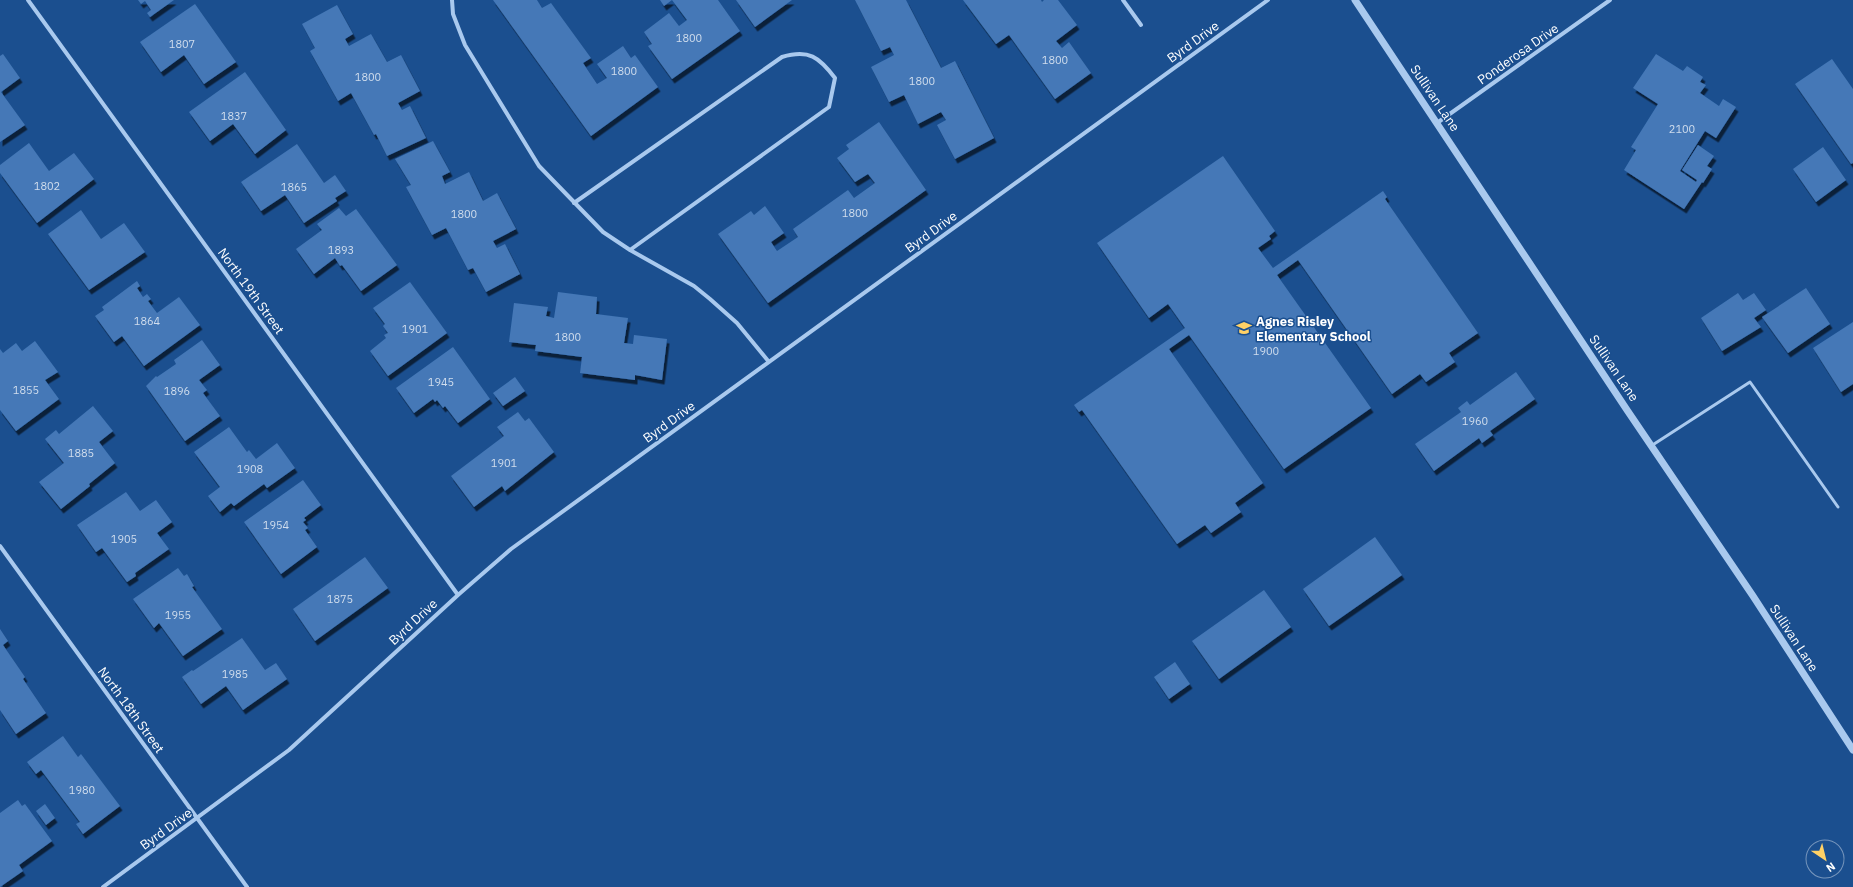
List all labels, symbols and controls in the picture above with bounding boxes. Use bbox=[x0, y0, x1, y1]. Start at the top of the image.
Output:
street label: Byrd Drive bbox=[1164, 17, 1222, 67]
street label: Ponderosa Drive bbox=[1474, 20, 1562, 88]
house number: 1800 bbox=[676, 31, 702, 45]
house number: 1807 bbox=[169, 37, 195, 51]
house number: 1800 bbox=[1042, 53, 1068, 67]
street label: Sullivan Lane bbox=[1406, 61, 1464, 135]
house number: 1800 bbox=[611, 64, 637, 78]
house number: 1800 bbox=[355, 70, 381, 84]
house number: 1800 bbox=[909, 74, 935, 88]
house number: 1837 bbox=[221, 109, 247, 123]
house number: 2100 bbox=[1669, 122, 1695, 136]
house number: 1802 bbox=[34, 179, 60, 193]
house number: 1865 bbox=[281, 180, 307, 194]
house number: 1800 bbox=[842, 206, 868, 220]
house number: 1800 bbox=[451, 207, 477, 221]
street label: Byrd Drive bbox=[902, 207, 960, 257]
house number: 1893 bbox=[328, 243, 354, 257]
street label: North 19th Street bbox=[214, 245, 288, 337]
place label: Agnes Risley Elementary School bbox=[1256, 313, 1371, 345]
house number: 1864 bbox=[134, 314, 161, 328]
school or university icon: Agnes Risley Elementary School bbox=[1235, 319, 1253, 337]
house number: 1901 bbox=[402, 322, 429, 336]
house number: 1800 bbox=[555, 330, 581, 344]
street label: Sullivan Lane bbox=[1585, 331, 1643, 405]
house number: 1900 bbox=[1253, 344, 1279, 358]
house number: 1945 bbox=[428, 375, 454, 389]
house number: 1855 bbox=[13, 383, 39, 397]
house number: 1896 bbox=[164, 384, 190, 398]
street label: Byrd Drive bbox=[640, 397, 698, 447]
house number: 1960 bbox=[1462, 414, 1488, 428]
house number: 1885 bbox=[68, 446, 94, 460]
house number: 1901 bbox=[491, 456, 518, 470]
house number: 1908 bbox=[237, 462, 263, 476]
house number: 1954 bbox=[263, 518, 290, 532]
house number: 1905 bbox=[111, 532, 137, 546]
house number: 1875 bbox=[327, 592, 353, 606]
street label: Byrd Drive bbox=[385, 595, 441, 649]
street label: Sullivan Lane bbox=[1766, 601, 1822, 675]
house number: 1955 bbox=[165, 608, 191, 622]
street label: North 18th Street bbox=[94, 664, 168, 756]
house number: 1985 bbox=[222, 667, 248, 681]
house number: 1980 bbox=[69, 783, 95, 797]
street label: Byrd Drive bbox=[137, 804, 195, 854]
north arrow bbox=[1805, 839, 1845, 879]
text: N bbox=[1823, 859, 1838, 875]

